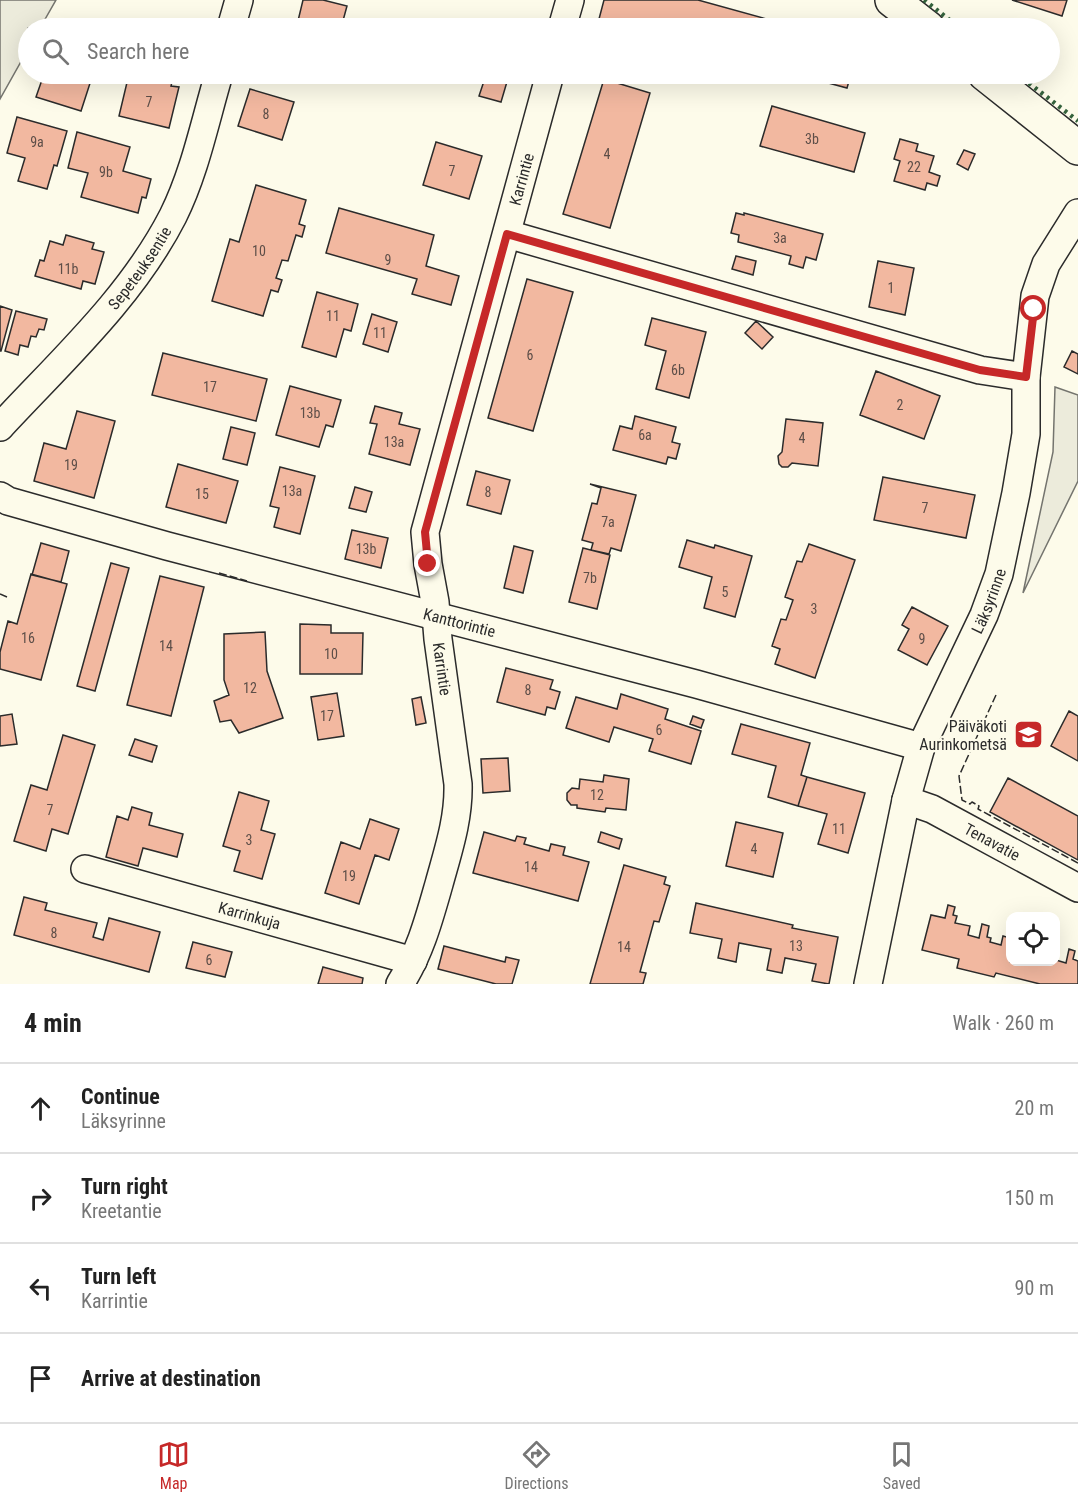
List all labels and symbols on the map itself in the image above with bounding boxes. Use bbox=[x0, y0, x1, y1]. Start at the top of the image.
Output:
house number: 7 bbox=[146, 94, 153, 110]
house number: 8 bbox=[263, 106, 270, 122]
house number: 3b bbox=[805, 131, 819, 147]
house number: 9a bbox=[30, 134, 44, 150]
house number: 4 bbox=[604, 146, 611, 162]
street label: Karrintie bbox=[505, 151, 538, 207]
house number: 22 bbox=[907, 159, 921, 175]
house number: 7 bbox=[449, 163, 456, 179]
house number: 9b bbox=[99, 164, 113, 180]
street label: Sepeteuksentie bbox=[104, 223, 175, 313]
house number: 3a bbox=[773, 230, 787, 246]
house number: 10 bbox=[252, 243, 266, 259]
house number: 9 bbox=[385, 252, 391, 268]
house number: 11b bbox=[58, 261, 78, 277]
house number: 1 bbox=[888, 280, 894, 296]
route start bbox=[1020, 295, 1046, 321]
house number: 11 bbox=[326, 308, 340, 324]
house number: 11 bbox=[373, 325, 387, 341]
house number: 6 bbox=[527, 347, 534, 363]
house number: 6b bbox=[671, 362, 685, 378]
house number: 17 bbox=[203, 379, 217, 395]
house number: 2 bbox=[897, 397, 904, 413]
house number: 13b bbox=[300, 405, 320, 421]
house number: 6a bbox=[638, 427, 652, 443]
house number: 4 bbox=[799, 430, 806, 446]
house number: 13a bbox=[384, 434, 404, 450]
house number: 19 bbox=[64, 457, 78, 473]
house number: 13a bbox=[282, 483, 302, 499]
house number: 8 bbox=[485, 484, 492, 500]
house number: 15 bbox=[195, 486, 209, 502]
house number: 7 bbox=[922, 500, 929, 516]
house number: 7a bbox=[601, 514, 615, 530]
house number: 13b bbox=[356, 541, 376, 557]
route end bbox=[414, 550, 440, 576]
street label: Läksyrinne bbox=[967, 567, 1009, 636]
house number: 7b bbox=[583, 570, 597, 586]
house number: 5 bbox=[722, 584, 729, 600]
house number: 3 bbox=[811, 601, 817, 617]
street label: Kanttorintie bbox=[421, 604, 498, 641]
house number: 16 bbox=[21, 630, 35, 646]
house number: 9 bbox=[919, 631, 925, 647]
house number: 14 bbox=[159, 638, 173, 654]
street label: Karrintie bbox=[429, 641, 455, 697]
house number: 10 bbox=[324, 646, 338, 662]
house number: 12 bbox=[243, 680, 257, 696]
house number: 8 bbox=[525, 682, 532, 698]
house number: 17 bbox=[320, 708, 334, 724]
place label: Päiväkoti Aurinkometsä bbox=[919, 717, 1007, 754]
school or university icon: Päiväkoti Aurinkometsä bbox=[1012, 719, 1044, 751]
house number: 6 bbox=[656, 722, 663, 738]
house number: 12 bbox=[590, 787, 604, 803]
house number: 7 bbox=[47, 802, 54, 818]
street label: Tenavatie bbox=[961, 819, 1023, 864]
house number: 11 bbox=[832, 821, 846, 837]
house number: 3 bbox=[246, 832, 252, 848]
house number: 4 bbox=[751, 841, 758, 857]
house number: 14 bbox=[524, 859, 538, 875]
house number: 19 bbox=[342, 868, 356, 884]
street label: Karrinkuja bbox=[216, 897, 283, 933]
house number: 8 bbox=[51, 925, 58, 941]
house number: 13 bbox=[789, 938, 803, 954]
house number: 14 bbox=[617, 939, 631, 955]
house number: 6 bbox=[206, 952, 213, 968]

